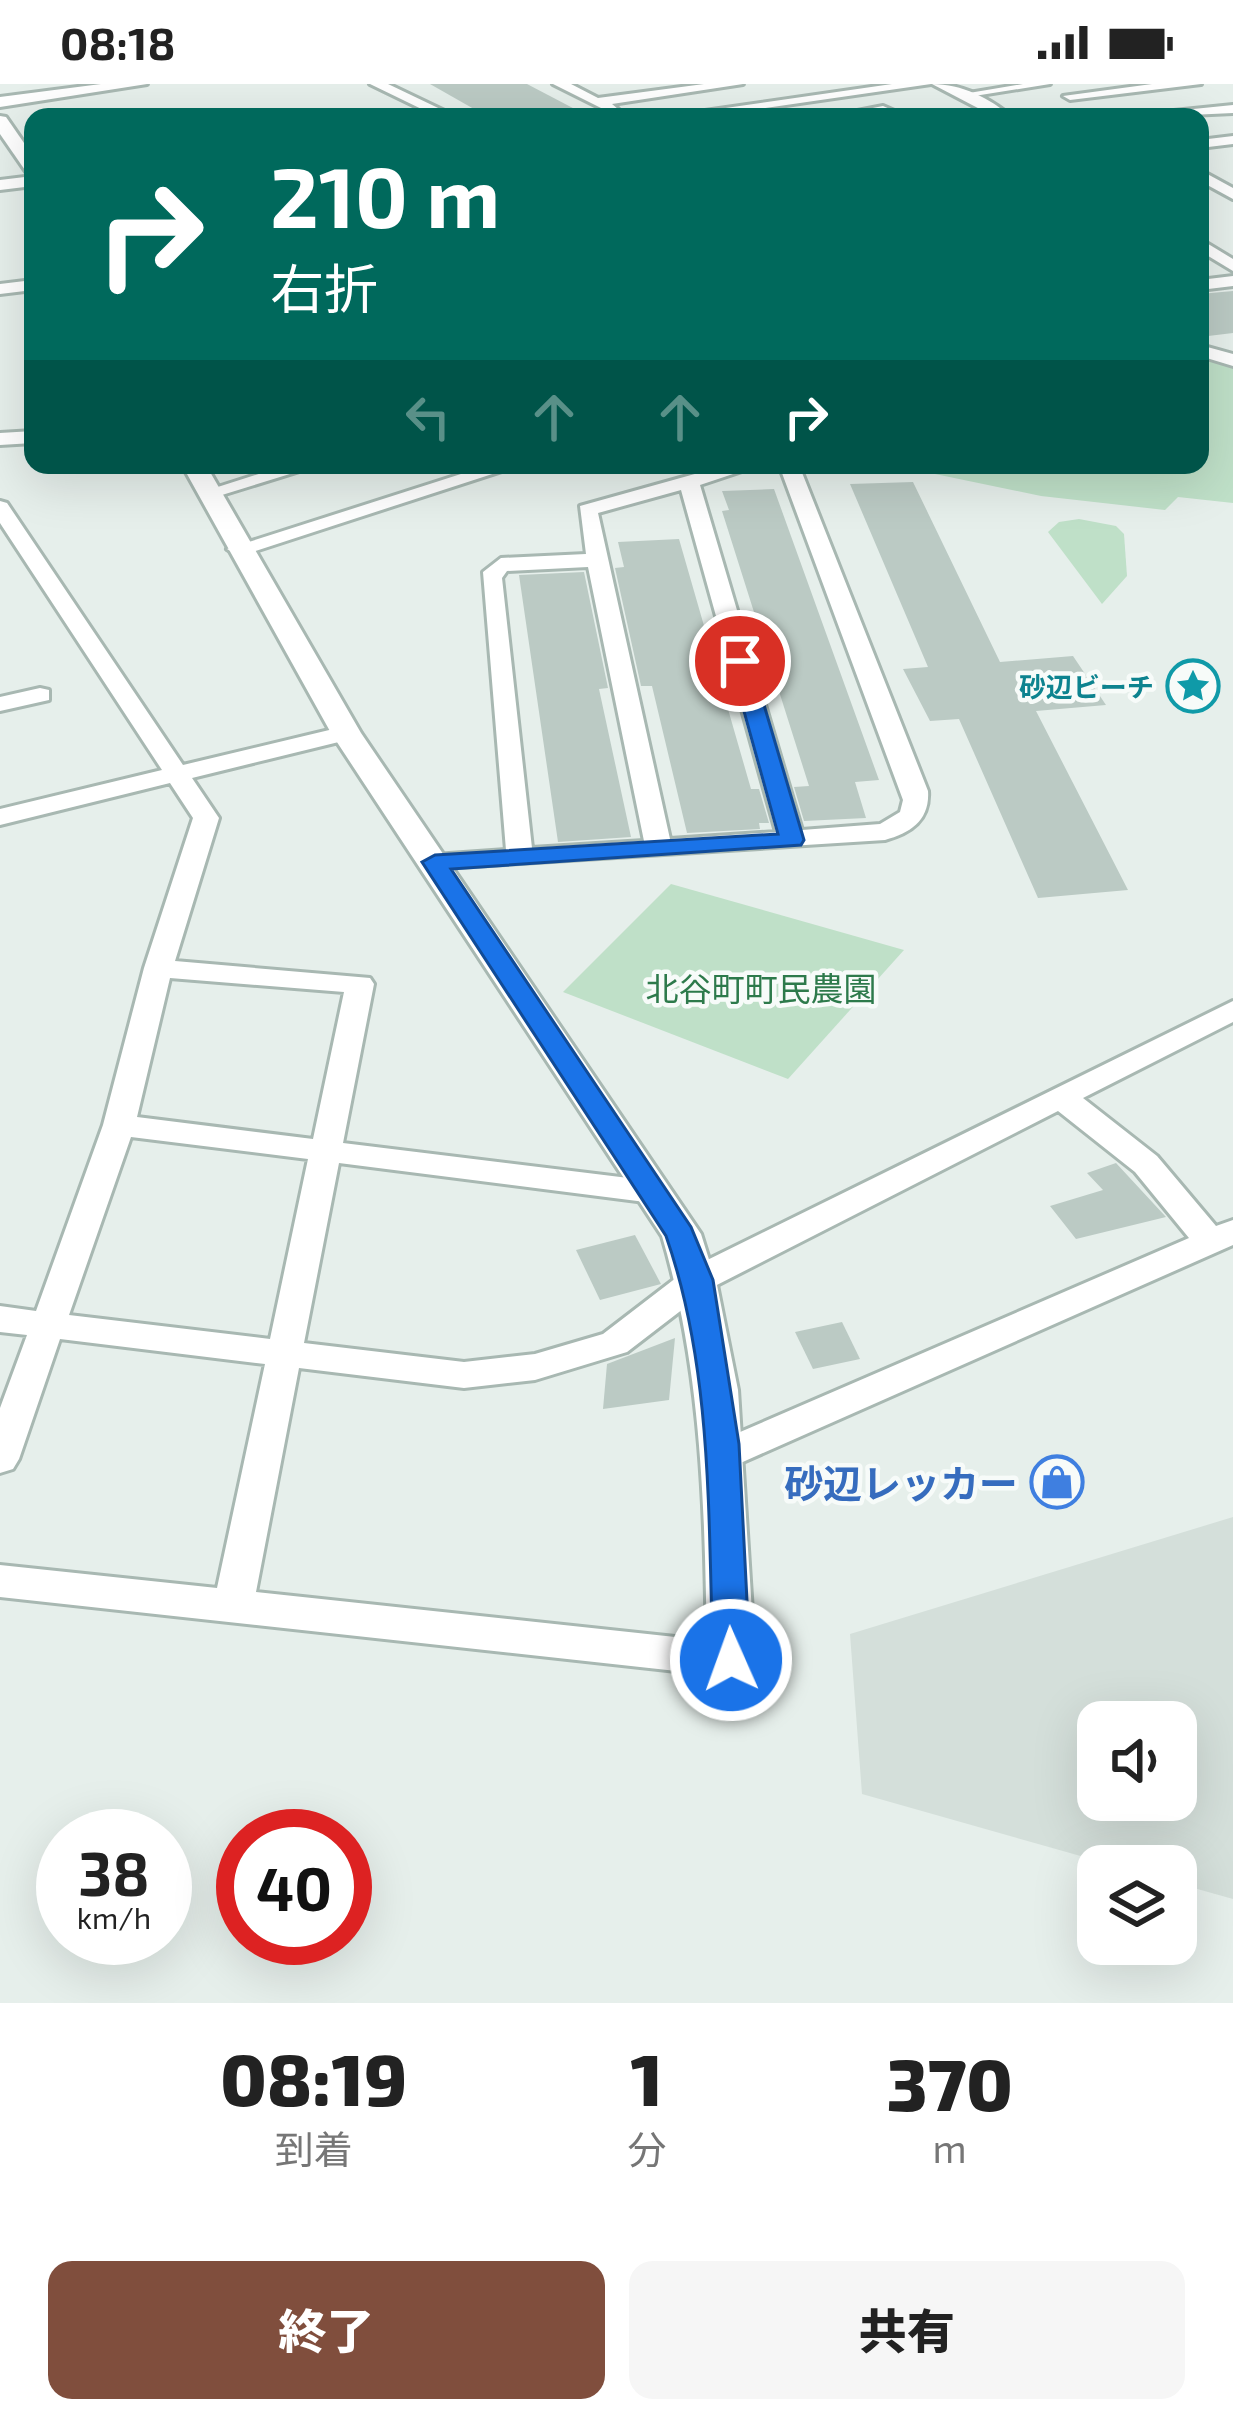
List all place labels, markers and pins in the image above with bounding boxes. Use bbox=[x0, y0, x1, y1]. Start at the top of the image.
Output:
pin bbox=[689, 610, 791, 712]
place icon: 砂辺ビーチ bbox=[1165, 658, 1221, 714]
place label: 砂辺ビーチ bbox=[1019, 670, 1154, 702]
shop icon: 砂辺レッカー bbox=[1029, 1454, 1085, 1510]
place label: 砂辺レッカー bbox=[784, 1459, 1018, 1506]

